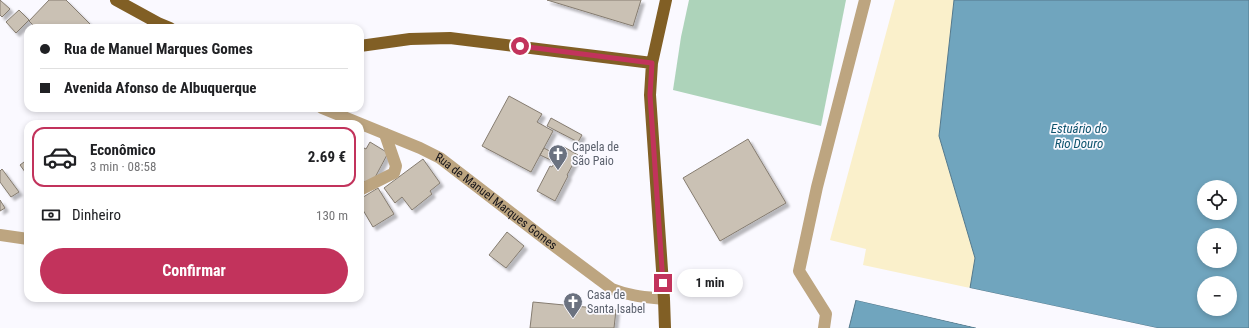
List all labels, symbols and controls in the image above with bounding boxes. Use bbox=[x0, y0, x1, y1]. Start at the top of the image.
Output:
route start bbox=[511, 37, 529, 55]
text: Rua de Manuel Marques Gomes bbox=[64, 40, 253, 58]
text: Avenida Afonso de Albuquerque bbox=[64, 79, 256, 97]
water label: Estuário do Rio Douro bbox=[1051, 121, 1107, 151]
icon: car bbox=[42, 139, 78, 175]
place label: Capela de São Paio bbox=[572, 140, 619, 168]
text: Econômico bbox=[90, 141, 156, 159]
church icon: Capela de São Paio bbox=[547, 143, 569, 171]
text: 2.69 € bbox=[308, 148, 346, 166]
street label: Rua de Manuel Marques Gomes bbox=[433, 150, 560, 253]
text: 3 min · 08:58 bbox=[90, 159, 156, 174]
map controls bbox=[1197, 180, 1237, 316]
button: locate bbox=[1197, 180, 1237, 220]
icon: cash bbox=[40, 204, 62, 226]
text: Dinheiro bbox=[72, 206, 121, 224]
text: 130 m bbox=[316, 208, 348, 223]
button: + bbox=[1197, 228, 1237, 268]
button: Confirmar bbox=[40, 248, 348, 294]
callout: 1 min bbox=[677, 269, 743, 297]
route end bbox=[654, 274, 672, 292]
text: 1 min bbox=[696, 275, 724, 290]
button: − bbox=[1197, 276, 1237, 316]
place label: Casa de Santa Isabel bbox=[587, 288, 645, 316]
church icon: Casa de Santa Isabel bbox=[562, 291, 584, 319]

